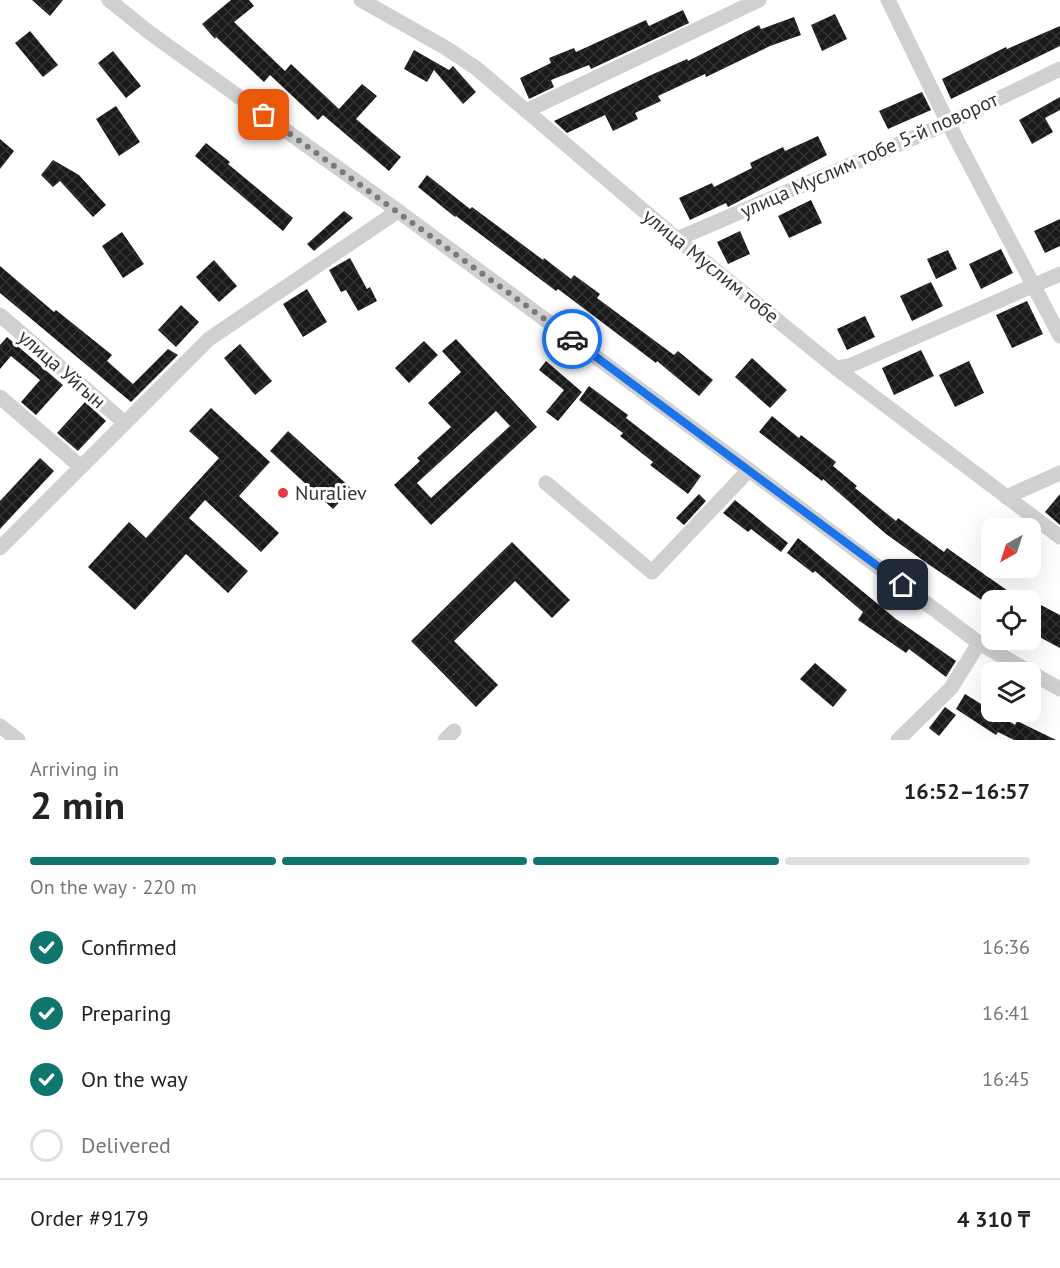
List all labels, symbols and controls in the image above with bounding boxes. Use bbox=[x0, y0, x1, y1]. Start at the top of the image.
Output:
street label: улица Муслим тобе 5-й поворот bbox=[736, 86, 1002, 224]
pin bbox=[238, 89, 289, 140]
icon: bag bbox=[247, 98, 280, 131]
street label: улица Муслим тобе bbox=[637, 203, 785, 329]
courier bbox=[542, 309, 602, 369]
icon: car bbox=[556, 323, 589, 356]
street label: улица Уйгын bbox=[13, 324, 111, 414]
place label: Nuraliev bbox=[295, 480, 367, 506]
marker: Nuraliev bbox=[276, 486, 290, 500]
north arrow bbox=[981, 518, 1041, 578]
map controls bbox=[981, 518, 1041, 722]
pin bbox=[877, 559, 928, 610]
icon: home bbox=[886, 568, 919, 601]
button: locate bbox=[981, 590, 1041, 650]
button: layers bbox=[981, 662, 1041, 722]
text: Arriving in bbox=[30, 756, 119, 782]
text: 16:52–16:57 bbox=[904, 777, 1030, 805]
text: 2 min bbox=[30, 779, 125, 830]
text: On the way · 220 m bbox=[30, 874, 197, 900]
icon: check bbox=[30, 931, 63, 964]
text: Confirmed bbox=[81, 933, 177, 961]
text: 16:36 bbox=[982, 934, 1030, 960]
icon: check bbox=[30, 997, 63, 1030]
text: Preparing bbox=[81, 999, 171, 1027]
text: 16:41 bbox=[982, 1000, 1030, 1026]
icon: check bbox=[30, 1063, 63, 1096]
text: On the way bbox=[81, 1065, 188, 1093]
text: 16:45 bbox=[982, 1066, 1030, 1092]
text: Delivered bbox=[81, 1131, 171, 1159]
text: Order #9179 bbox=[30, 1204, 149, 1232]
text: 4 310 ₸ bbox=[957, 1205, 1030, 1233]

